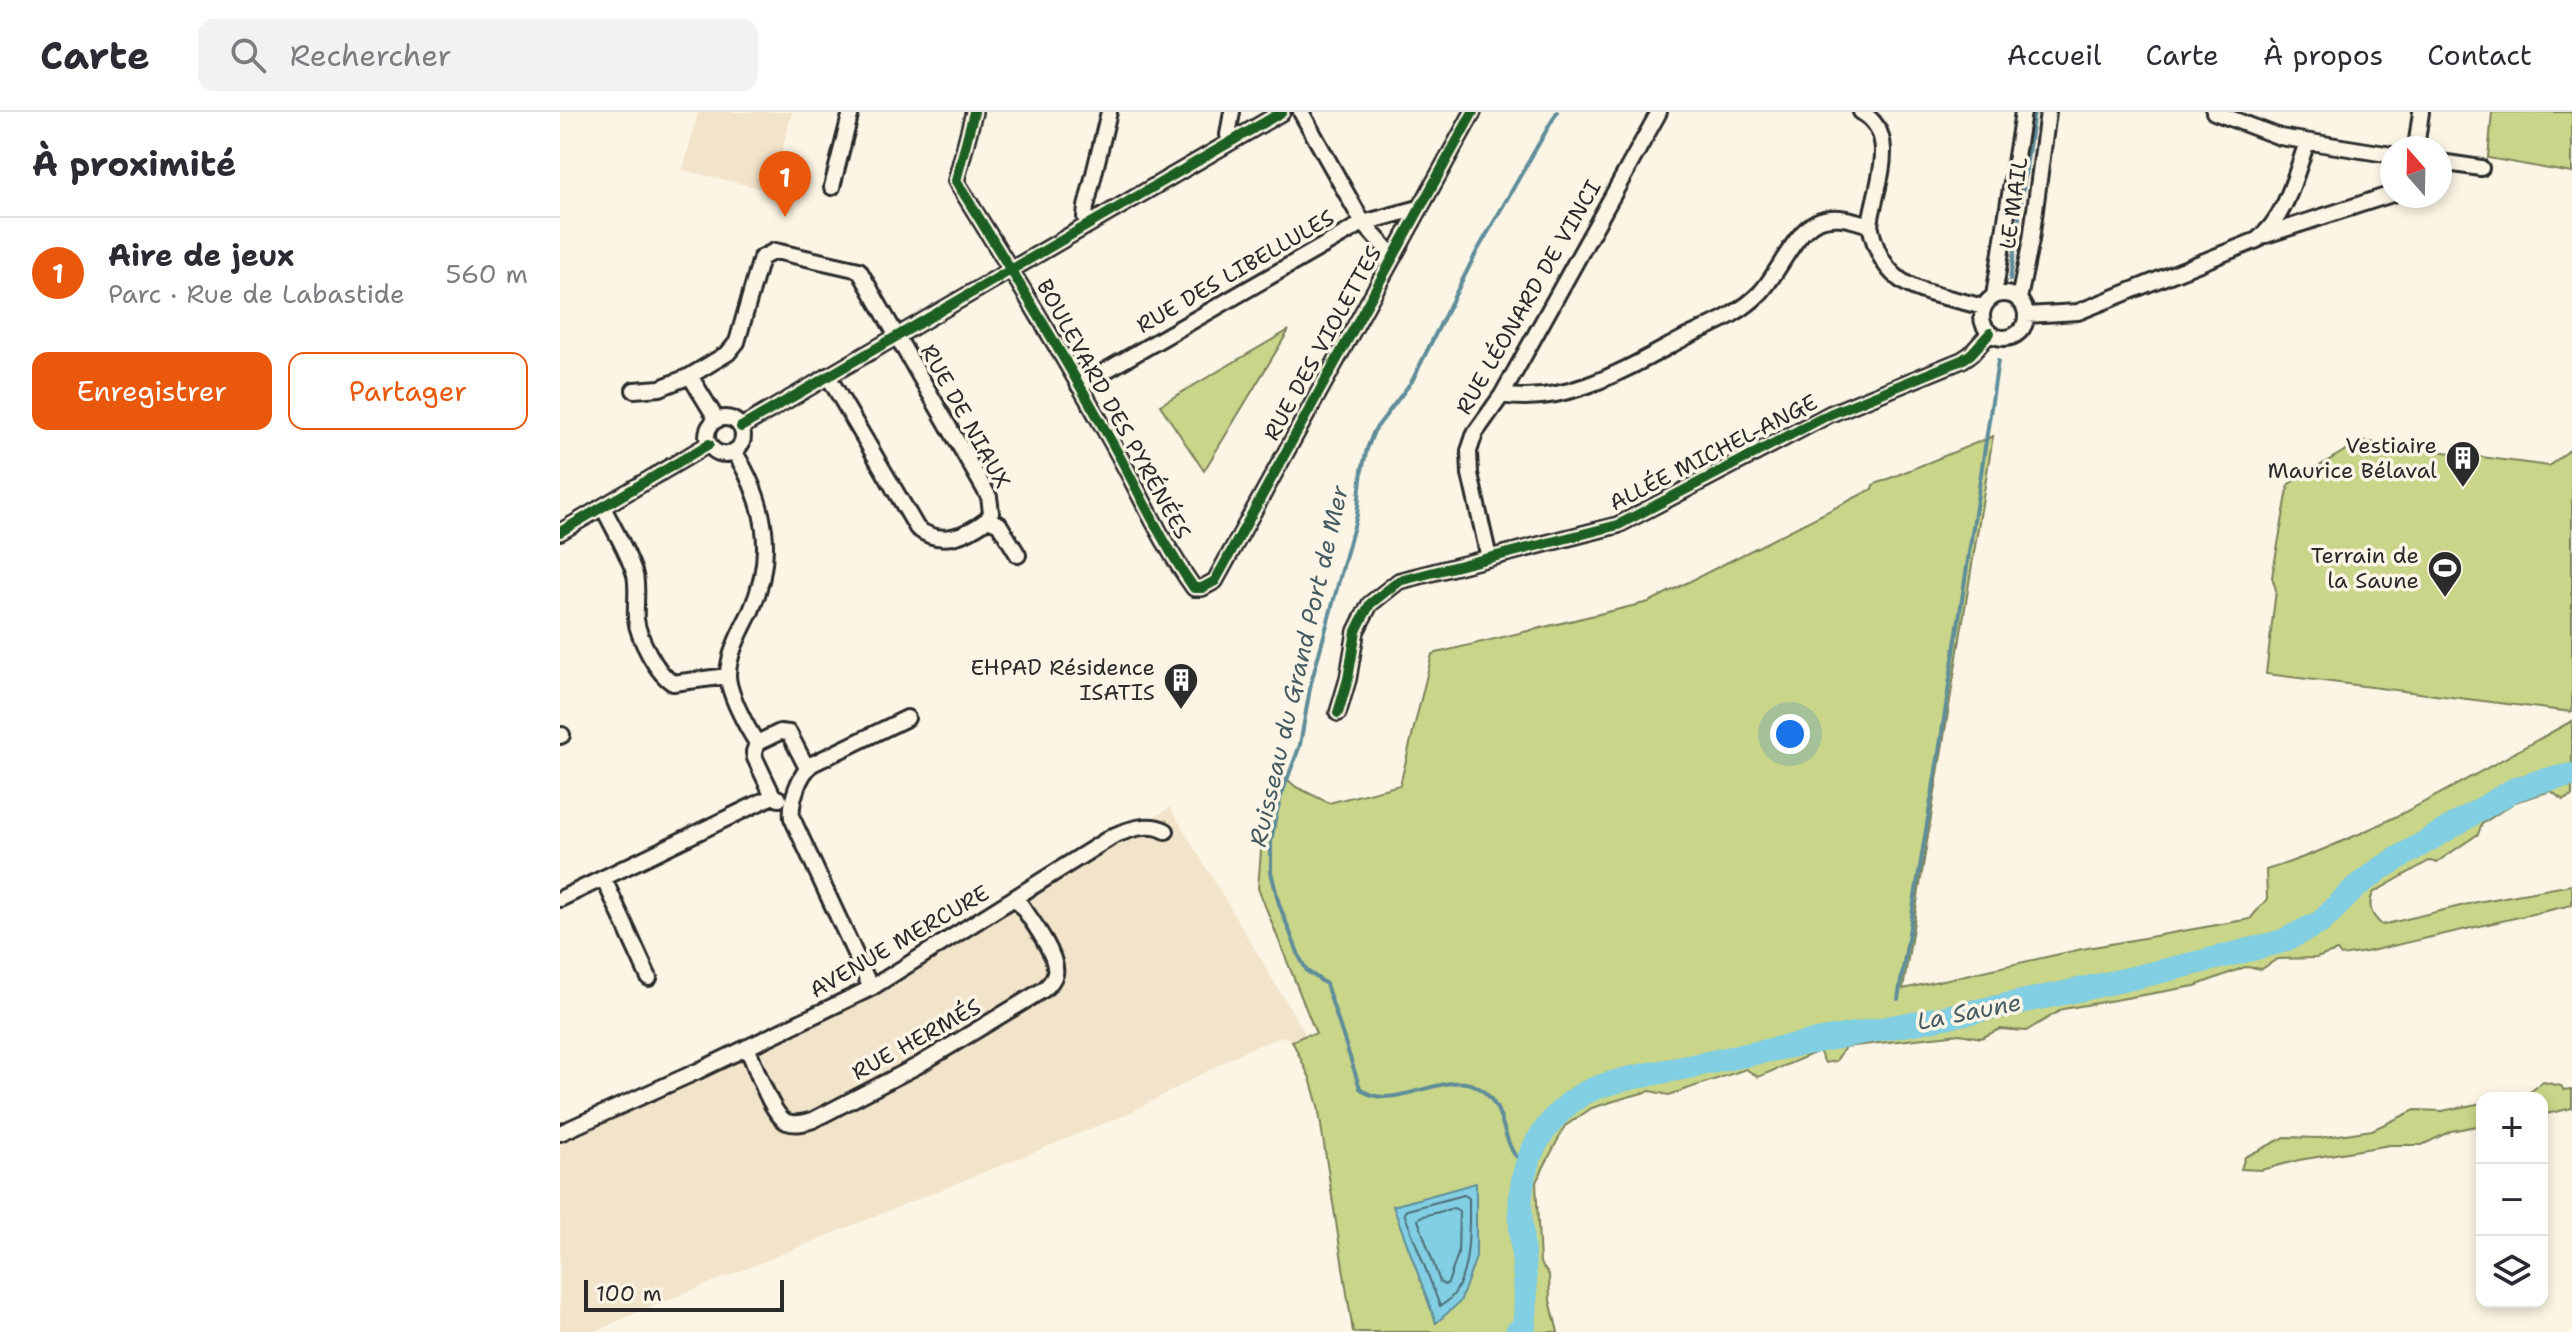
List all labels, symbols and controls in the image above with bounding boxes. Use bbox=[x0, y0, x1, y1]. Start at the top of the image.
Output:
search box bbox=[198, 19, 758, 91]
text: Carte bbox=[40, 30, 150, 81]
icon: search bbox=[226, 33, 270, 77]
text: Rechercher bbox=[290, 35, 452, 76]
text: Accueil bbox=[2007, 36, 2101, 74]
text: Carte bbox=[2145, 36, 2219, 74]
text: À propos bbox=[2263, 36, 2383, 74]
text: Contact bbox=[2427, 36, 2532, 74]
north arrow bbox=[2380, 136, 2452, 208]
text: À proximité bbox=[32, 141, 236, 187]
pin: 1 bbox=[759, 151, 811, 217]
street label: LE MAIL bbox=[1993, 155, 2034, 251]
street label: RUE LÉONARD DE VINCI bbox=[1449, 175, 1608, 420]
street label: RUE DES LIBELLULES bbox=[1131, 203, 1339, 340]
text: Aire de jeux bbox=[108, 235, 294, 276]
street label: RUE DES VIOLETTES bbox=[1257, 241, 1388, 446]
text: 1 bbox=[52, 256, 64, 291]
text: 560 m bbox=[445, 256, 528, 291]
street label: BOULEVARD DES PYRÉNÉES bbox=[1030, 274, 1197, 544]
text: Parc · Rue de Labastide bbox=[108, 276, 405, 311]
street label: RUE DE NIAUX bbox=[914, 339, 1017, 493]
button: Enregistrer bbox=[32, 352, 272, 430]
button: Partager bbox=[288, 352, 528, 430]
street label: ALLÉE MICHEL-ANGE bbox=[1604, 387, 1822, 518]
place label: Vestiaire Maurice Bélaval bbox=[2268, 431, 2437, 485]
building icon: Vestiaire Maurice Bélaval bbox=[2444, 439, 2482, 489]
water label: Ruisseau du Grand Port de Mer bbox=[1242, 482, 1356, 850]
place label: Terrain de la Saune bbox=[2311, 541, 2419, 595]
sports icon: Terrain de la Saune bbox=[2426, 549, 2464, 599]
place label: EHPAD Résidence ISATIS bbox=[970, 653, 1155, 707]
building icon: EHPAD Résidence ISATIS bbox=[1162, 661, 1200, 711]
your location bbox=[1770, 714, 1810, 754]
street label: AVENUE MERCURE bbox=[804, 878, 994, 1005]
water label: La Saune bbox=[1914, 986, 2024, 1038]
street label: RUE HERMÉS bbox=[847, 992, 986, 1087]
map controls bbox=[2476, 1092, 2548, 1308]
button: + bbox=[2476, 1092, 2548, 1164]
button: − bbox=[2476, 1164, 2548, 1236]
button: layers bbox=[2476, 1236, 2548, 1308]
scale bar bbox=[584, 1276, 784, 1312]
text: 100 m bbox=[596, 1279, 662, 1308]

